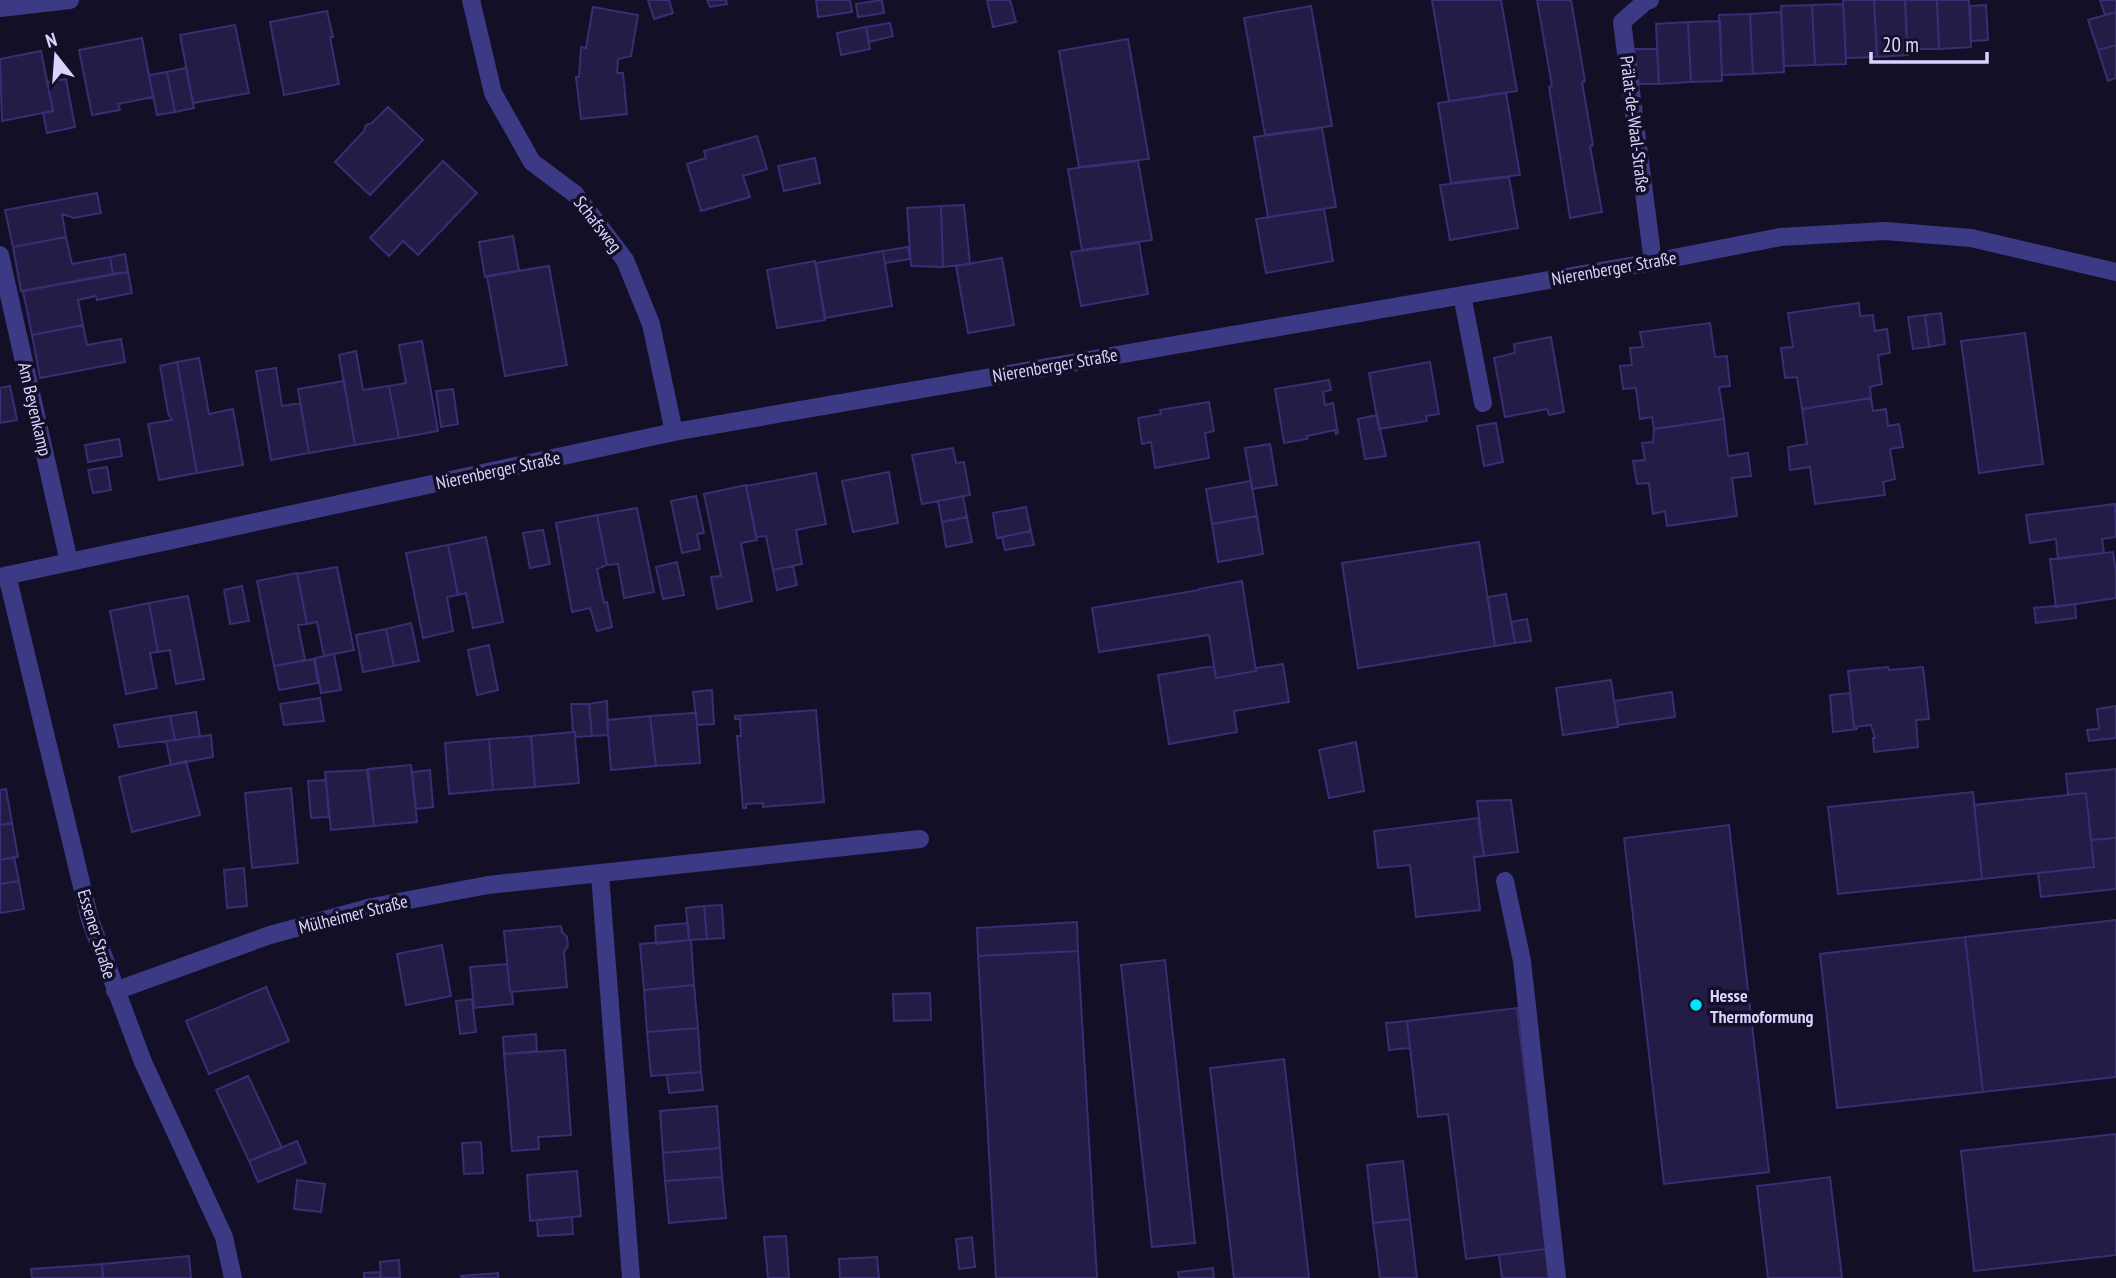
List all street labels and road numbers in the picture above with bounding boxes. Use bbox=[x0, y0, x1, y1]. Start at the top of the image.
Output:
street label: Prälat-de-Waal-Straße bbox=[1615, 54, 1655, 194]
street label: Schafsweg bbox=[569, 191, 627, 257]
street label: Nierenberger Straße bbox=[1550, 246, 1678, 290]
street label: Nierenberger Straße bbox=[991, 343, 1119, 387]
street label: Am Beyenkamp bbox=[13, 360, 57, 458]
street label: Nierenberger Straße bbox=[434, 446, 562, 494]
street label: Essener Straße bbox=[72, 886, 122, 982]
street label: Mülheimer Straße bbox=[296, 889, 410, 939]

